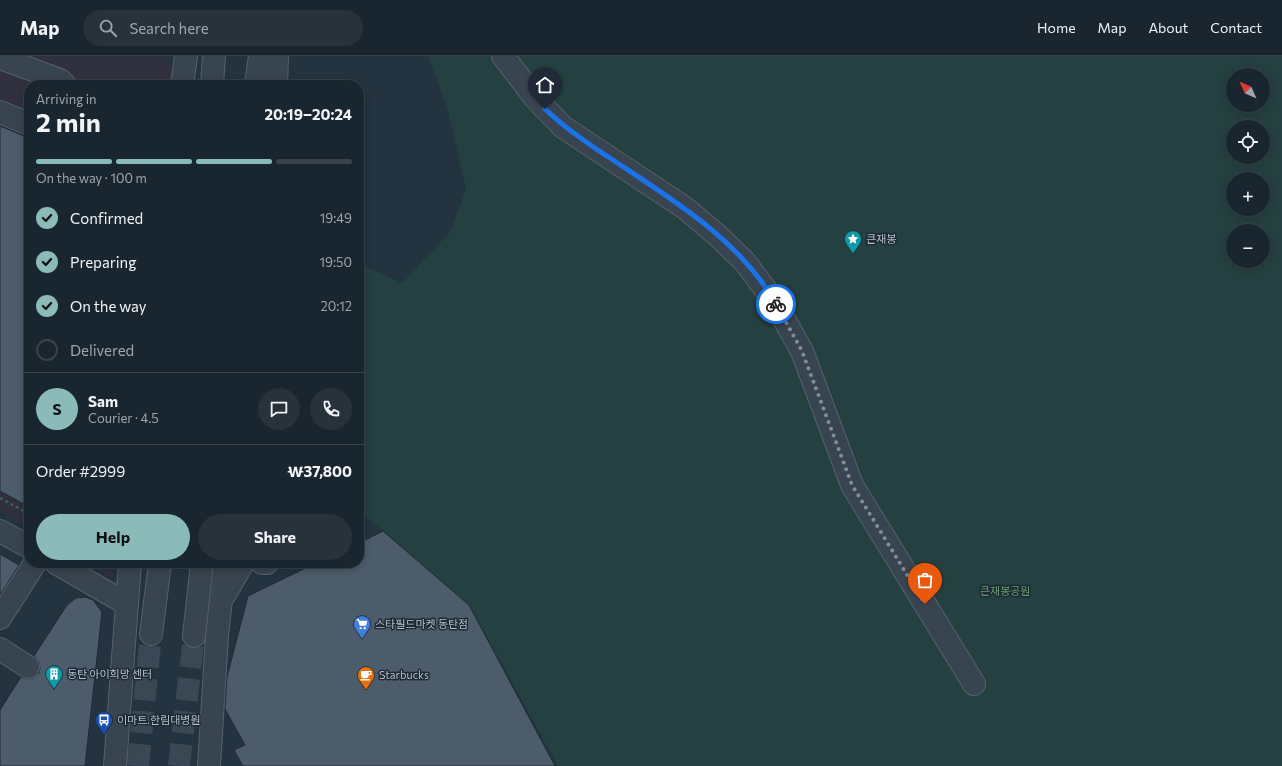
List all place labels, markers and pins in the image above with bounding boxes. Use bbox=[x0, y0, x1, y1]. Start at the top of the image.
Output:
pin bbox=[528, 68, 562, 109]
place icon: 큰재봉 bbox=[843, 229, 863, 254]
place label: 큰재봉 bbox=[866, 232, 896, 245]
pin bbox=[908, 563, 942, 604]
supermarket icon: 스타필드마켓 동탄점 bbox=[352, 614, 372, 639]
place label: 스타필드마켓 동탄점 bbox=[375, 617, 468, 630]
building icon: 동탄 아이희망 센터 bbox=[44, 664, 64, 689]
cafe icon: Starbucks bbox=[356, 665, 376, 690]
place label: 동탄 아이희망 센터 bbox=[67, 667, 152, 680]
place label: Starbucks bbox=[379, 668, 429, 681]
bus stop icon: 이마트.한림대병원 bbox=[94, 710, 114, 735]
place label: 이마트.한림대병원 bbox=[117, 713, 201, 726]

